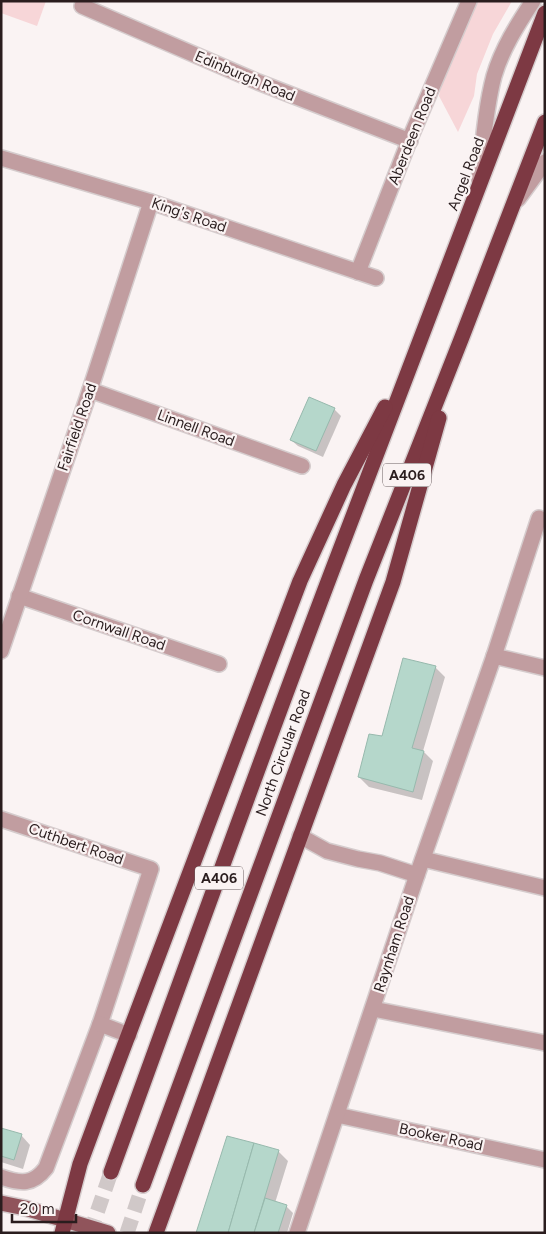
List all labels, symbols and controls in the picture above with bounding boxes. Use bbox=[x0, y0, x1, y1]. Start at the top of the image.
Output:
street label: Edinburgh Road bbox=[192, 47, 298, 105]
street label: Aberdeen Road bbox=[384, 84, 440, 188]
street label: Angel Road bbox=[444, 135, 488, 213]
street label: King's Road bbox=[149, 194, 229, 236]
street label: Fairfield Road bbox=[54, 381, 100, 473]
street label: Linnell Road bbox=[155, 406, 237, 450]
road number: A406 bbox=[383, 464, 431, 486]
street label: Cornwall Road bbox=[70, 606, 168, 654]
street label: North Circular Road bbox=[252, 687, 314, 819]
street label: Cuthbert Road bbox=[26, 819, 126, 869]
road number: A406 bbox=[195, 866, 243, 890]
street label: Raynham Road bbox=[370, 894, 418, 994]
street label: Booker Road bbox=[397, 1119, 485, 1155]
scale bar bbox=[12, 1192, 76, 1224]
text: 20 m bbox=[20, 1200, 54, 1218]

